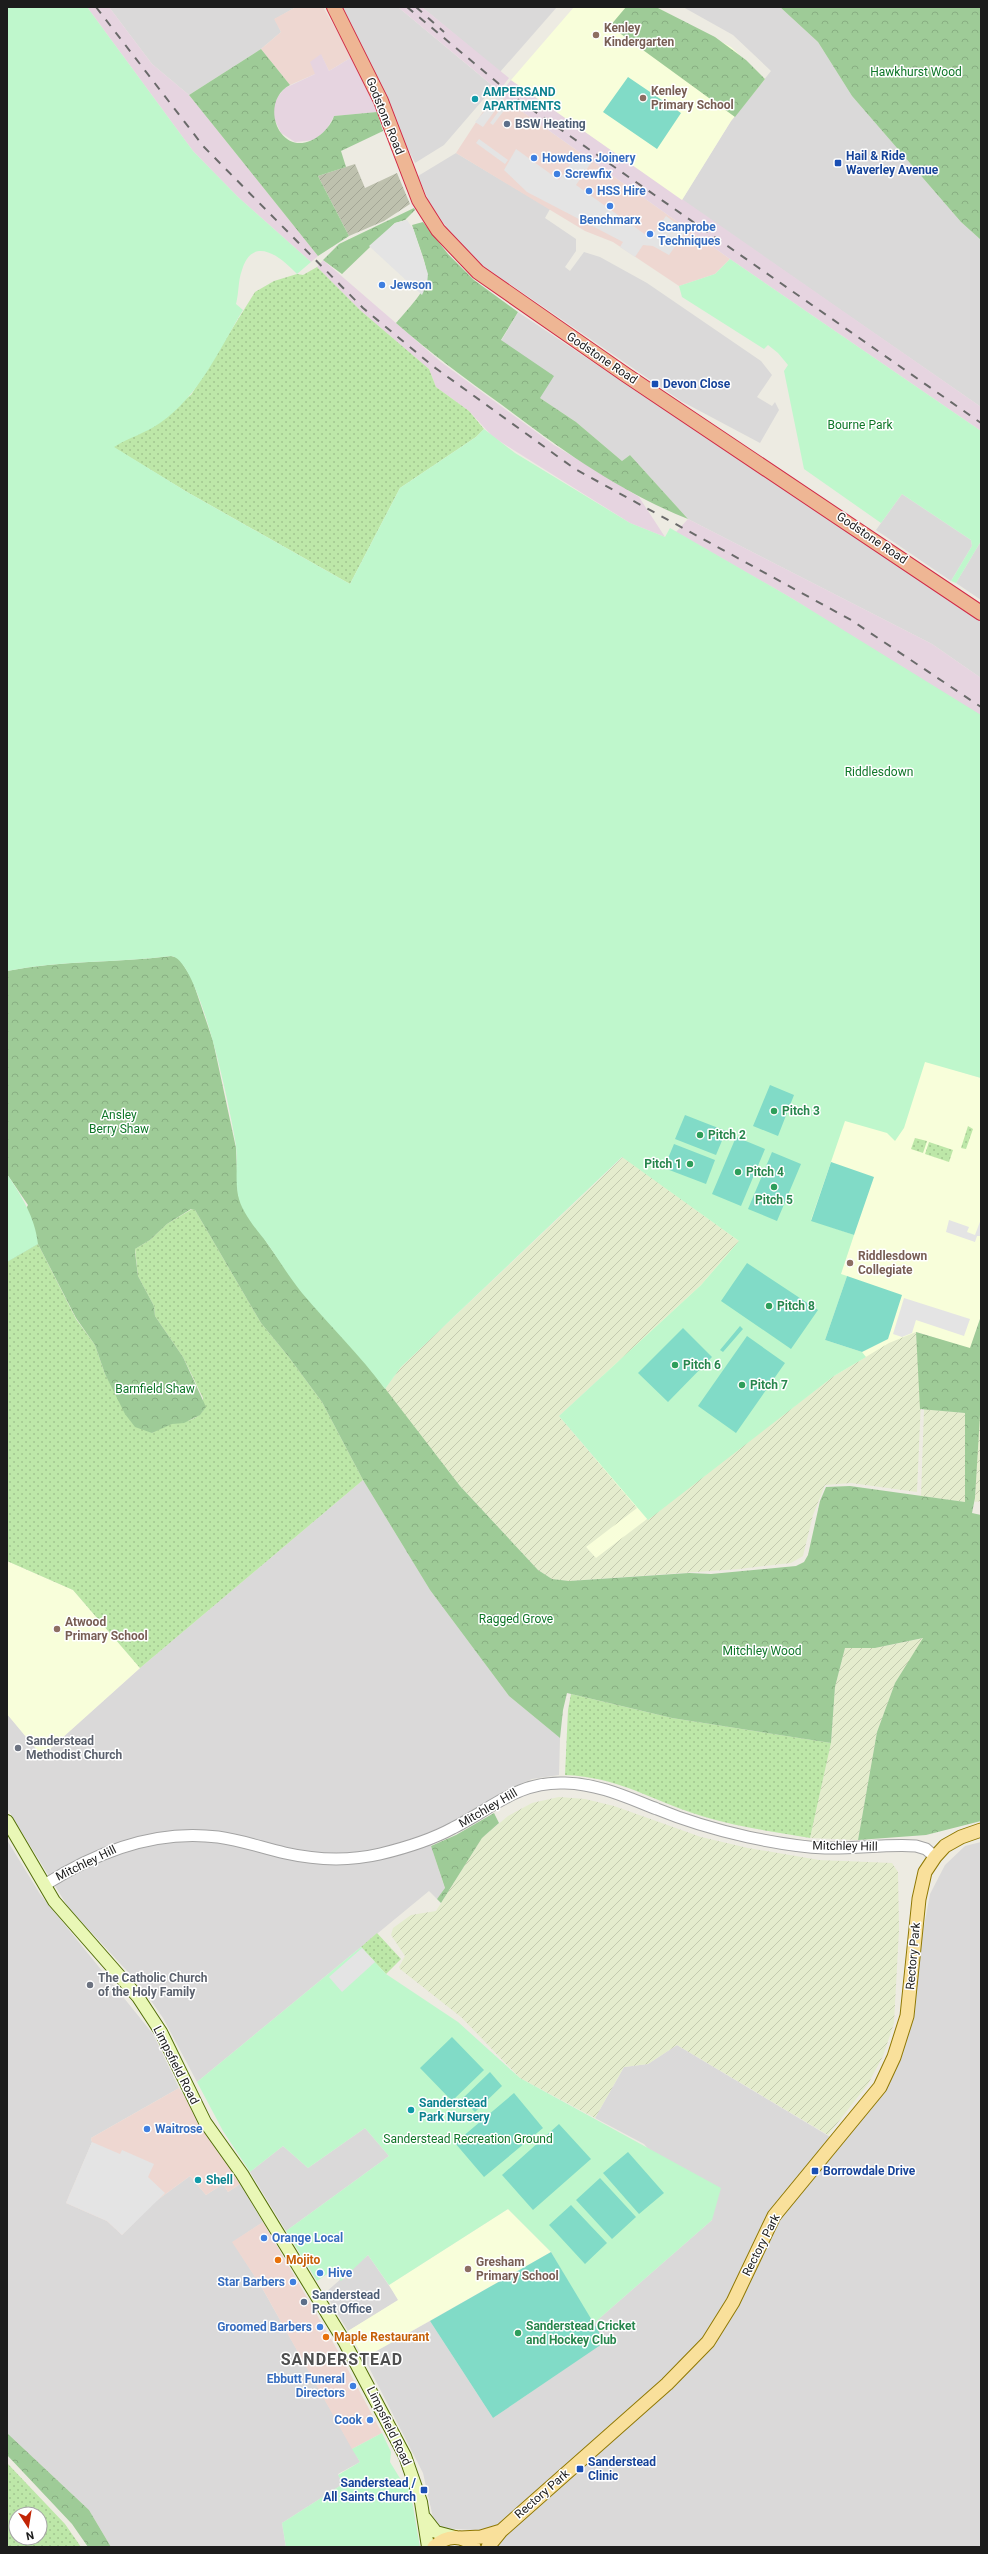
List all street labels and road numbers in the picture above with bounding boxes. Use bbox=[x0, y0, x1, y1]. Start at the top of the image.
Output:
street label: Godstone Road bbox=[363, 75, 407, 157]
street label: Godstone Road bbox=[564, 329, 640, 387]
street label: Godstone Road bbox=[834, 509, 910, 567]
street label: Mitchley Hill bbox=[456, 1786, 520, 1830]
street label: Mitchley Hill bbox=[812, 1838, 878, 1854]
street label: Mitchley Hill bbox=[54, 1842, 118, 1884]
street label: Rectory Park bbox=[903, 1921, 923, 1990]
street label: Limpsfield Road bbox=[150, 2023, 202, 2107]
street label: Rectory Park bbox=[739, 2211, 783, 2278]
street label: Limpsfield Road bbox=[364, 2384, 414, 2468]
street label: Rectory Park bbox=[512, 2466, 573, 2521]

